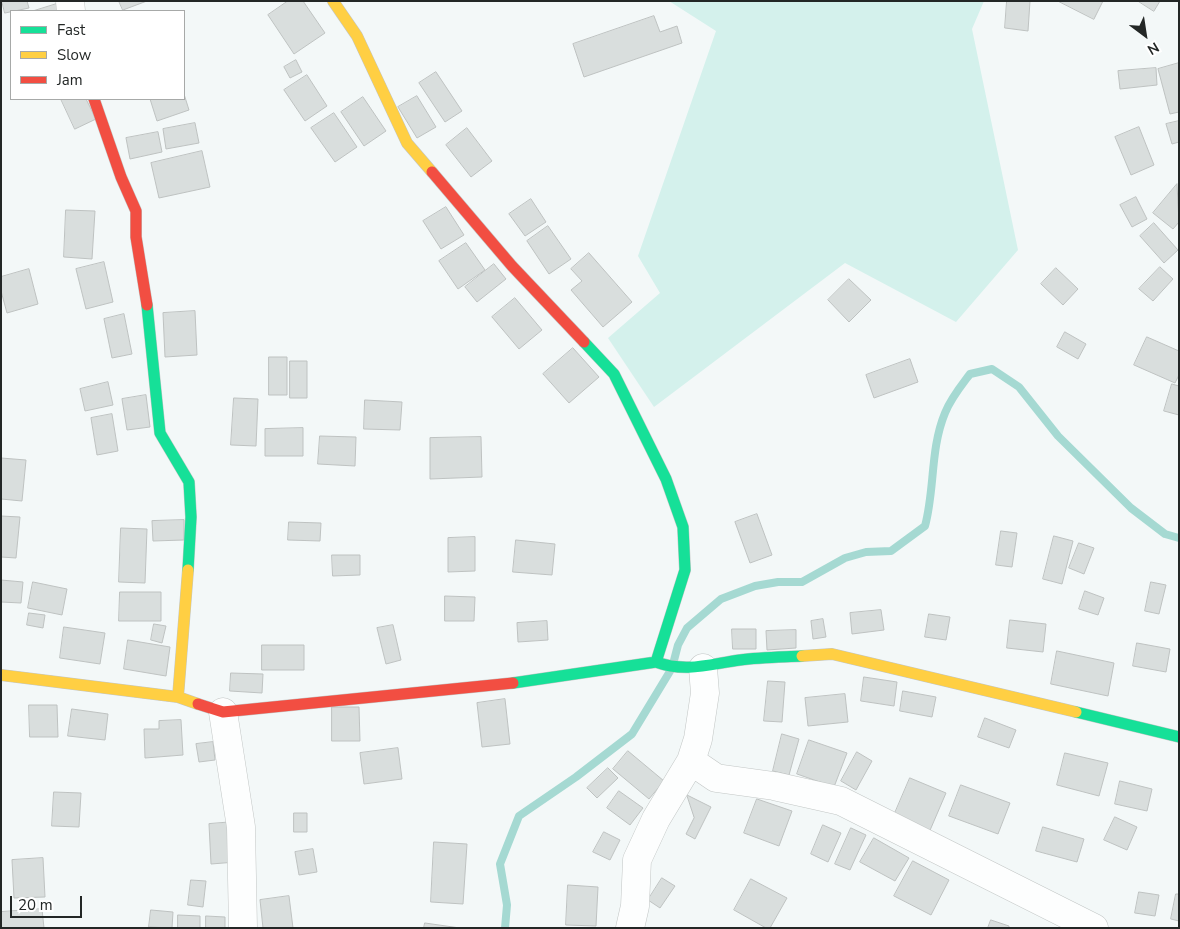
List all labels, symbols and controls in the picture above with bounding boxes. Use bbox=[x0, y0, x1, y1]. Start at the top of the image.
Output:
legend bbox=[10, 10, 185, 100]
north arrow bbox=[1120, 10, 1170, 60]
text: Fast bbox=[57, 20, 85, 40]
text: N bbox=[1144, 37, 1162, 59]
text: Slow bbox=[57, 45, 91, 65]
text: Jam bbox=[57, 70, 83, 90]
scale bar bbox=[12, 886, 85, 918]
text: 20 m bbox=[18, 895, 53, 915]

